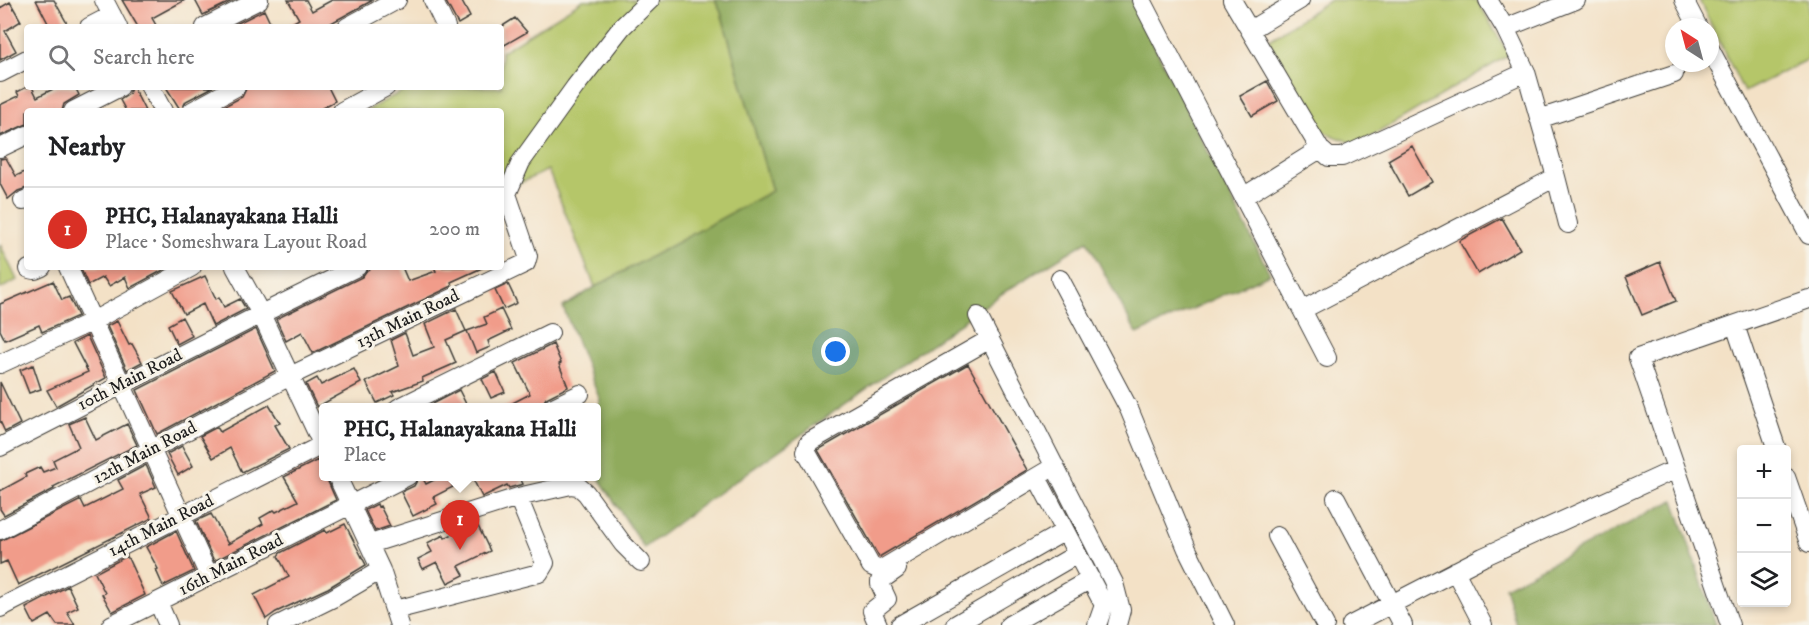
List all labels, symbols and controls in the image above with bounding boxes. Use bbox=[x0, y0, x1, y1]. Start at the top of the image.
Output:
north arrow bbox=[1665, 18, 1719, 72]
search box bbox=[24, 24, 504, 90]
icon: search bbox=[45, 41, 78, 74]
text: Search here bbox=[93, 44, 195, 71]
text: Nearby bbox=[48, 131, 125, 164]
text: PHC, Halanayakana Halli bbox=[105, 203, 338, 230]
text: 1 bbox=[64, 217, 71, 242]
text: 200 m bbox=[429, 217, 480, 242]
text: Place · Someshwara Layout Road bbox=[105, 230, 367, 255]
street label: 13th Main Road bbox=[353, 285, 463, 353]
your location bbox=[821, 337, 850, 366]
street label: 10th Main Road bbox=[74, 344, 186, 416]
popup bbox=[319, 403, 601, 481]
text: PHC, Halanayakana Halli bbox=[343, 416, 577, 443]
street label: 12th Main Road bbox=[90, 417, 200, 489]
text: Place bbox=[343, 443, 386, 468]
map controls bbox=[1737, 445, 1791, 607]
button: + bbox=[1737, 445, 1791, 499]
street label: 14th Main Road bbox=[105, 490, 217, 562]
button: − bbox=[1737, 499, 1791, 553]
pin: 1 bbox=[440, 500, 480, 550]
street label: 16th Main Road bbox=[175, 529, 287, 601]
button: layers bbox=[1737, 553, 1791, 607]

